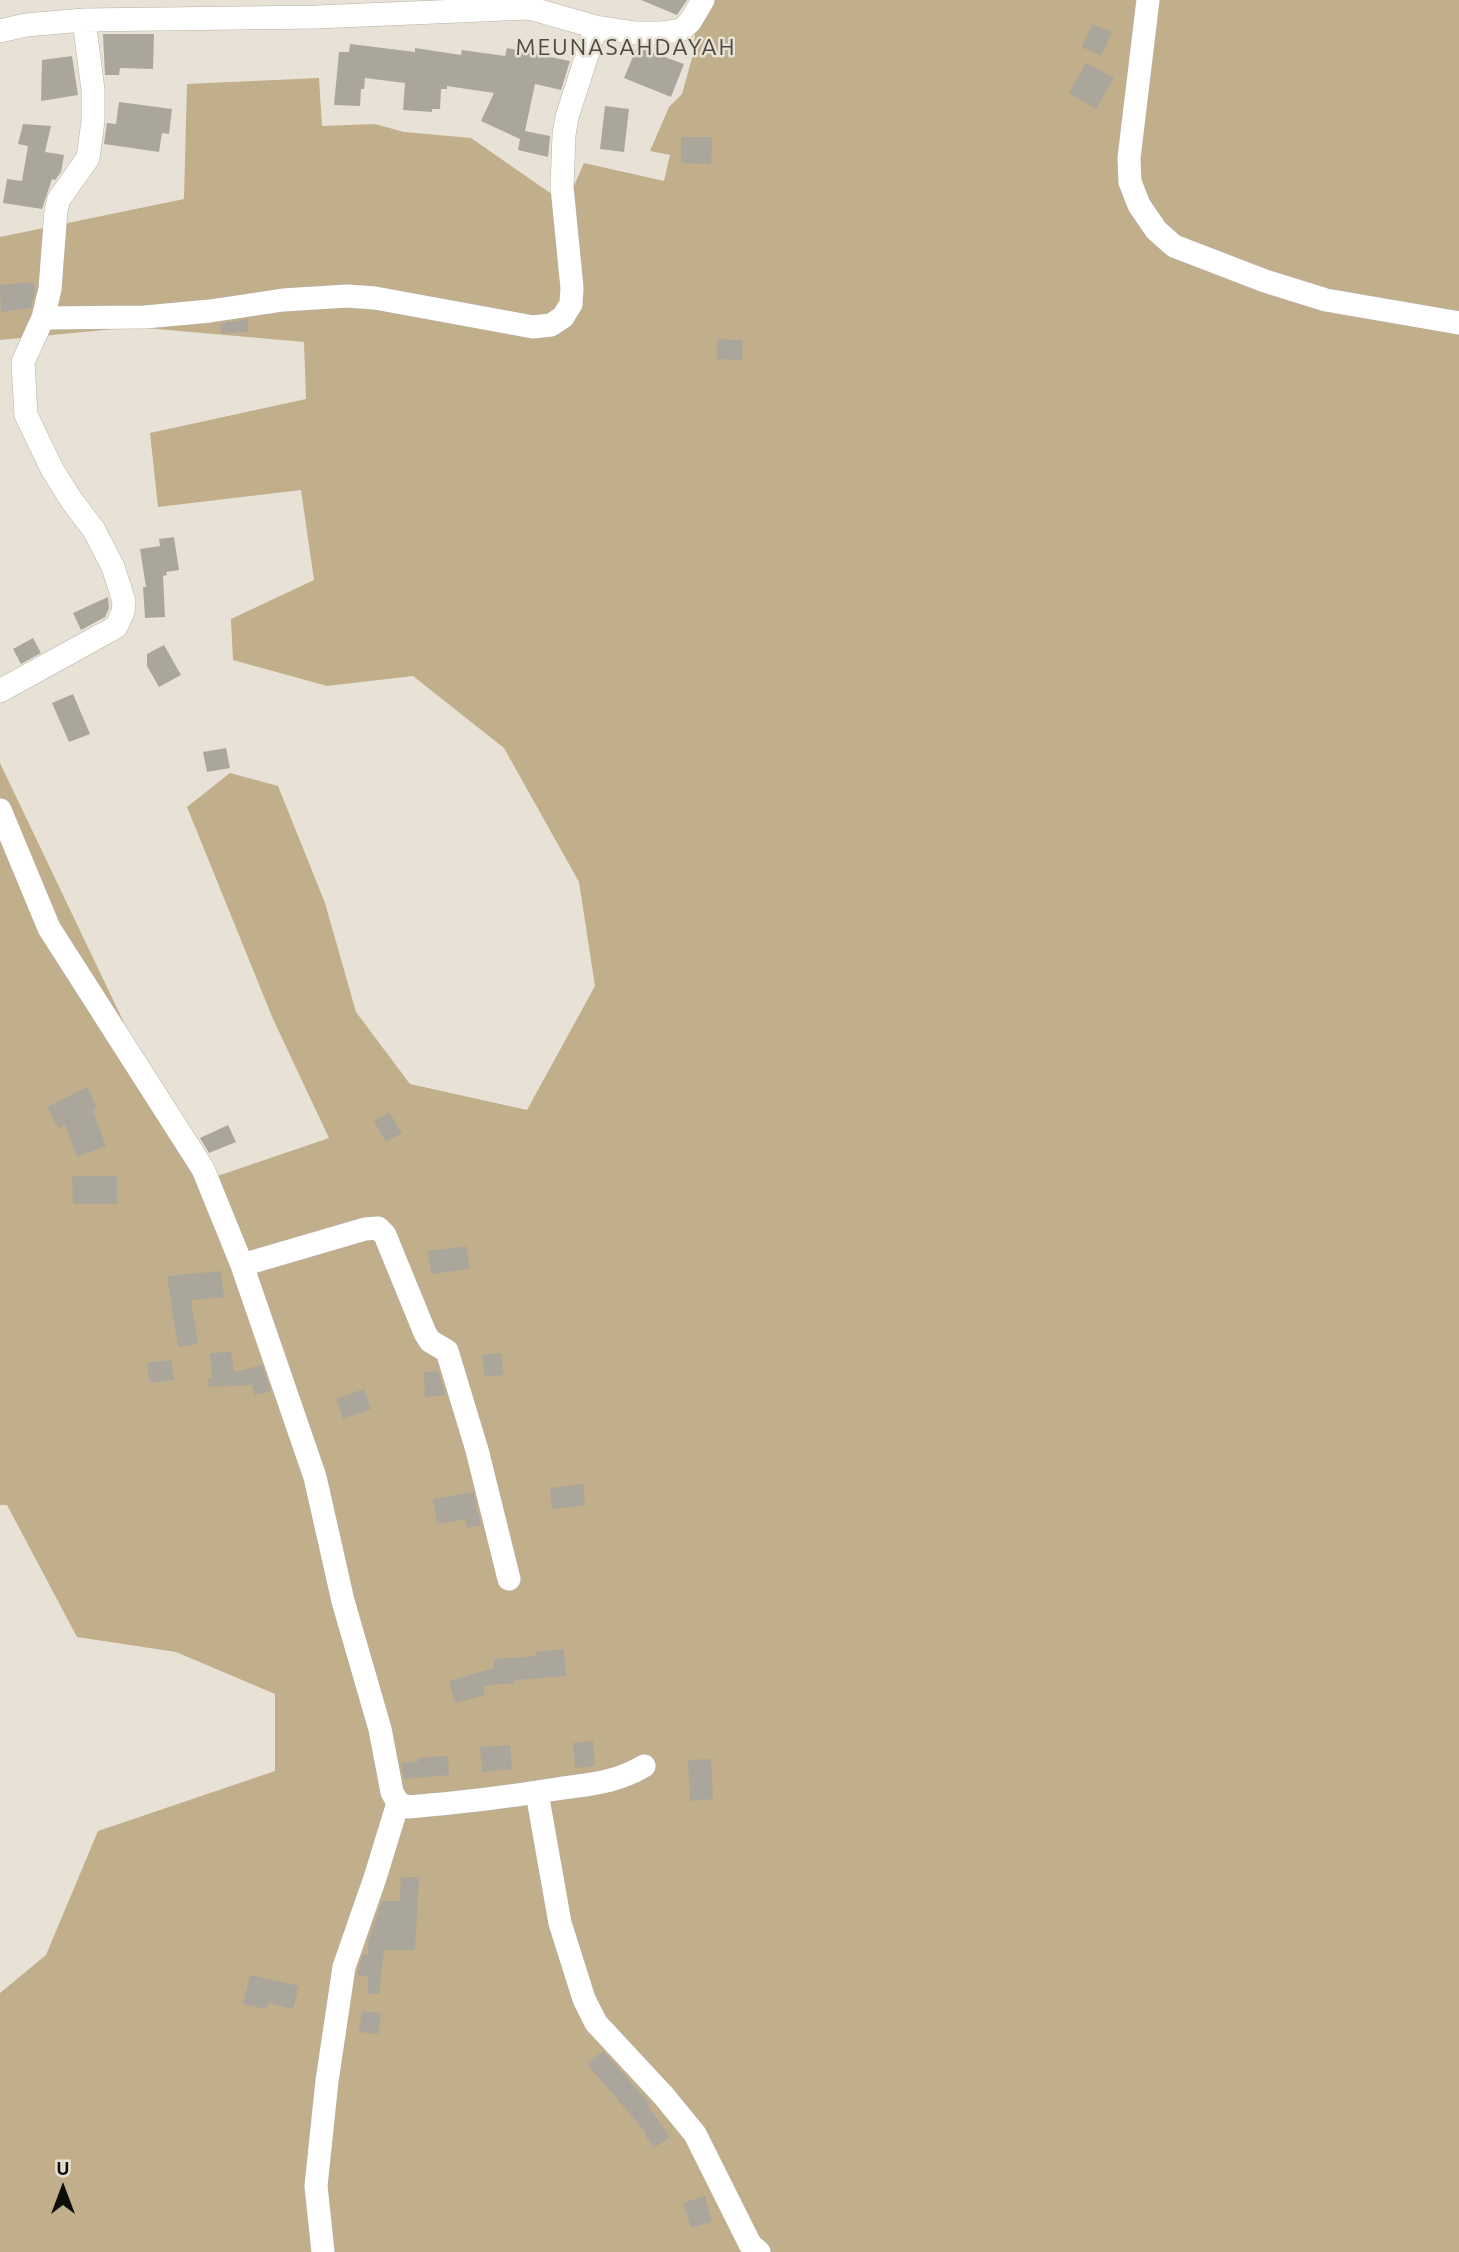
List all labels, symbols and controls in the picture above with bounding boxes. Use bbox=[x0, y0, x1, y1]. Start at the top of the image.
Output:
district label: MEUNASAHDAYAH bbox=[517, 33, 735, 61]
north arrow bbox=[28, 2154, 98, 2224]
text: U bbox=[56, 2157, 70, 2179]

